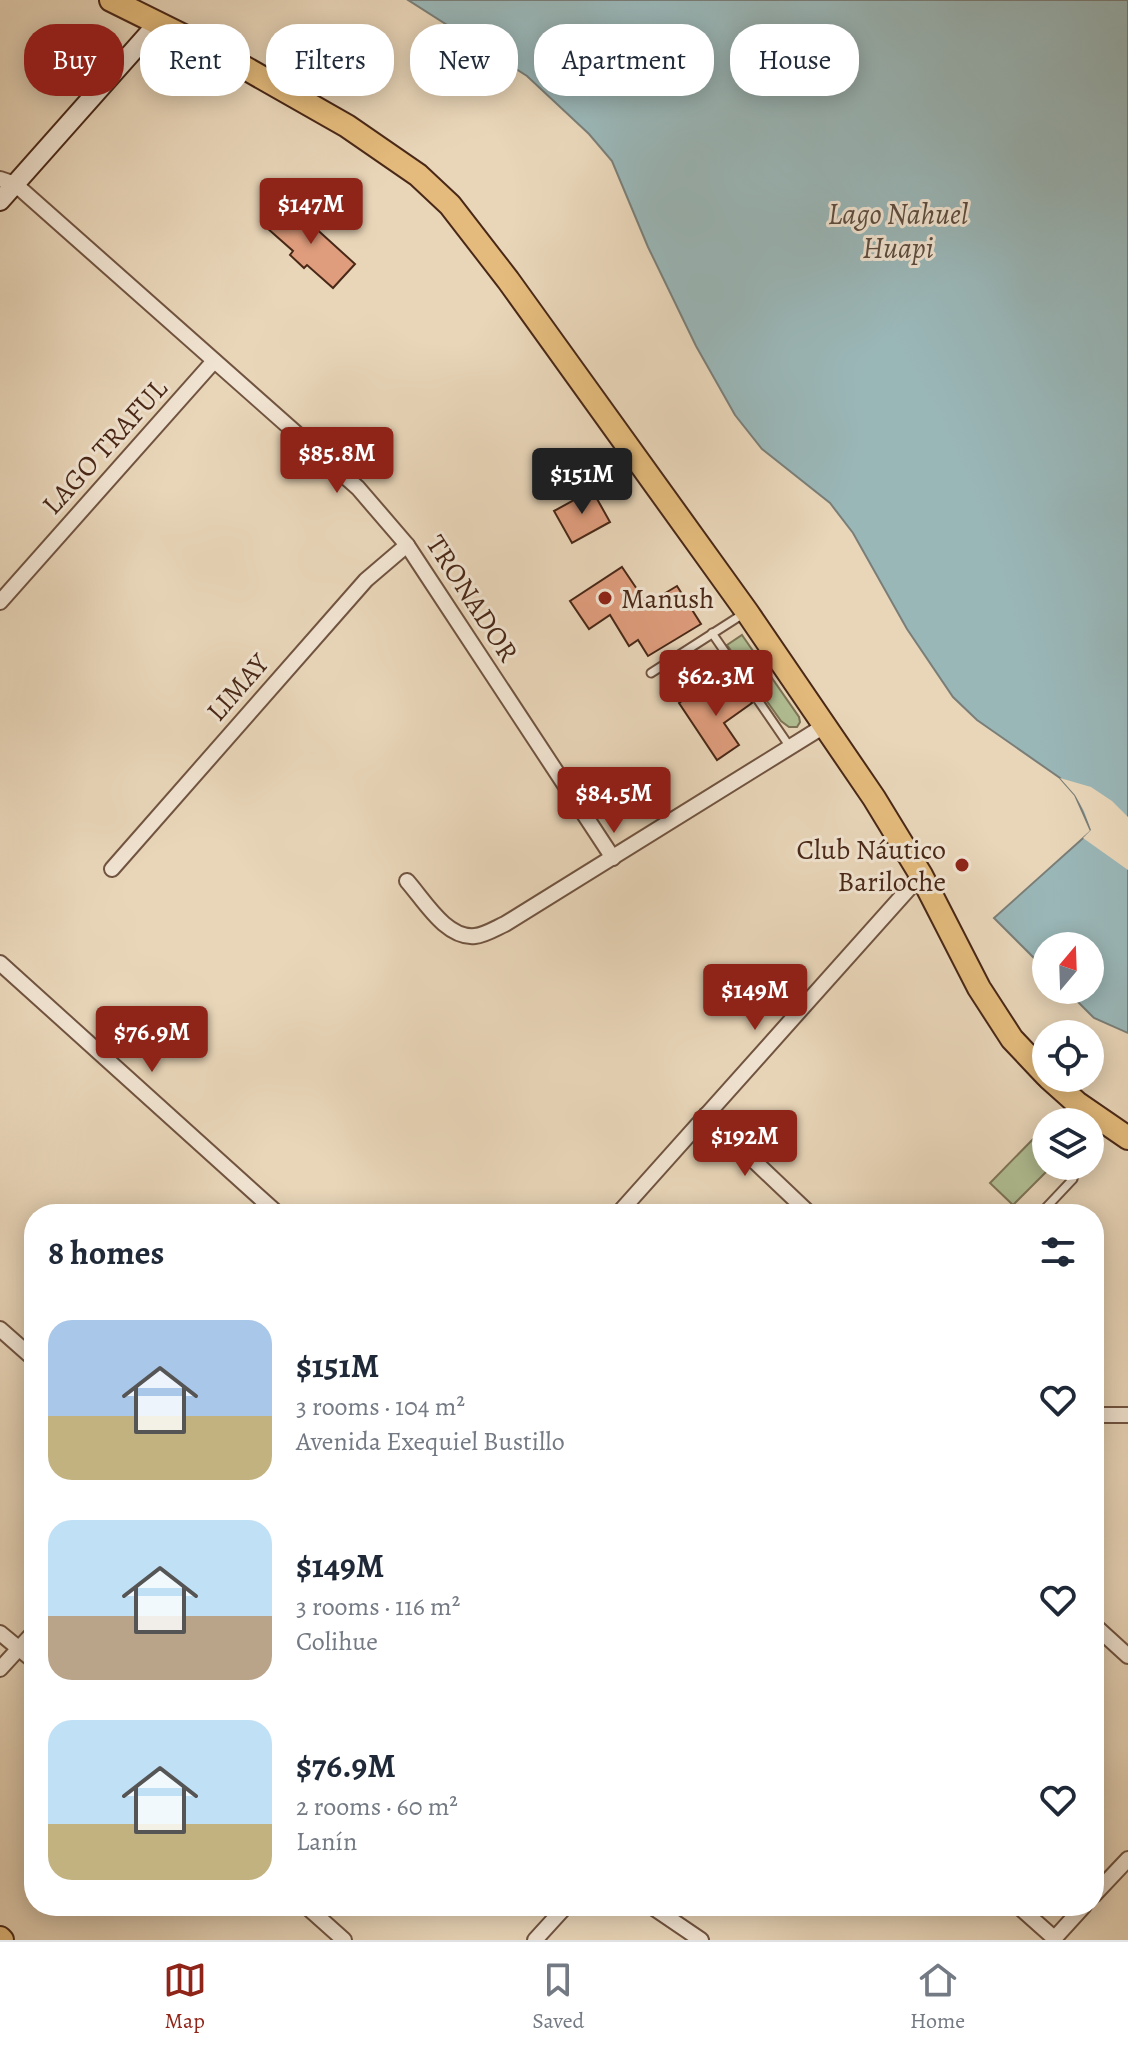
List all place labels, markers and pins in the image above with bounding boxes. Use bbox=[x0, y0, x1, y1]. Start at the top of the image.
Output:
pin: $147M bbox=[255, 178, 367, 246]
pin: $85.8M bbox=[272, 427, 402, 495]
pin: $151M bbox=[526, 448, 638, 516]
place label: Manush bbox=[621, 580, 714, 618]
marker: Manush bbox=[596, 589, 614, 607]
pin: $62.3M bbox=[651, 650, 781, 718]
pin: $84.5M bbox=[549, 767, 679, 835]
place label: Club Náutico Bariloche bbox=[796, 831, 946, 901]
marker: Club Náutico Bariloche bbox=[953, 856, 971, 874]
pin: $149M bbox=[699, 964, 811, 1032]
pin: $76.9M bbox=[87, 1006, 217, 1074]
pin: $192M bbox=[689, 1110, 801, 1178]

